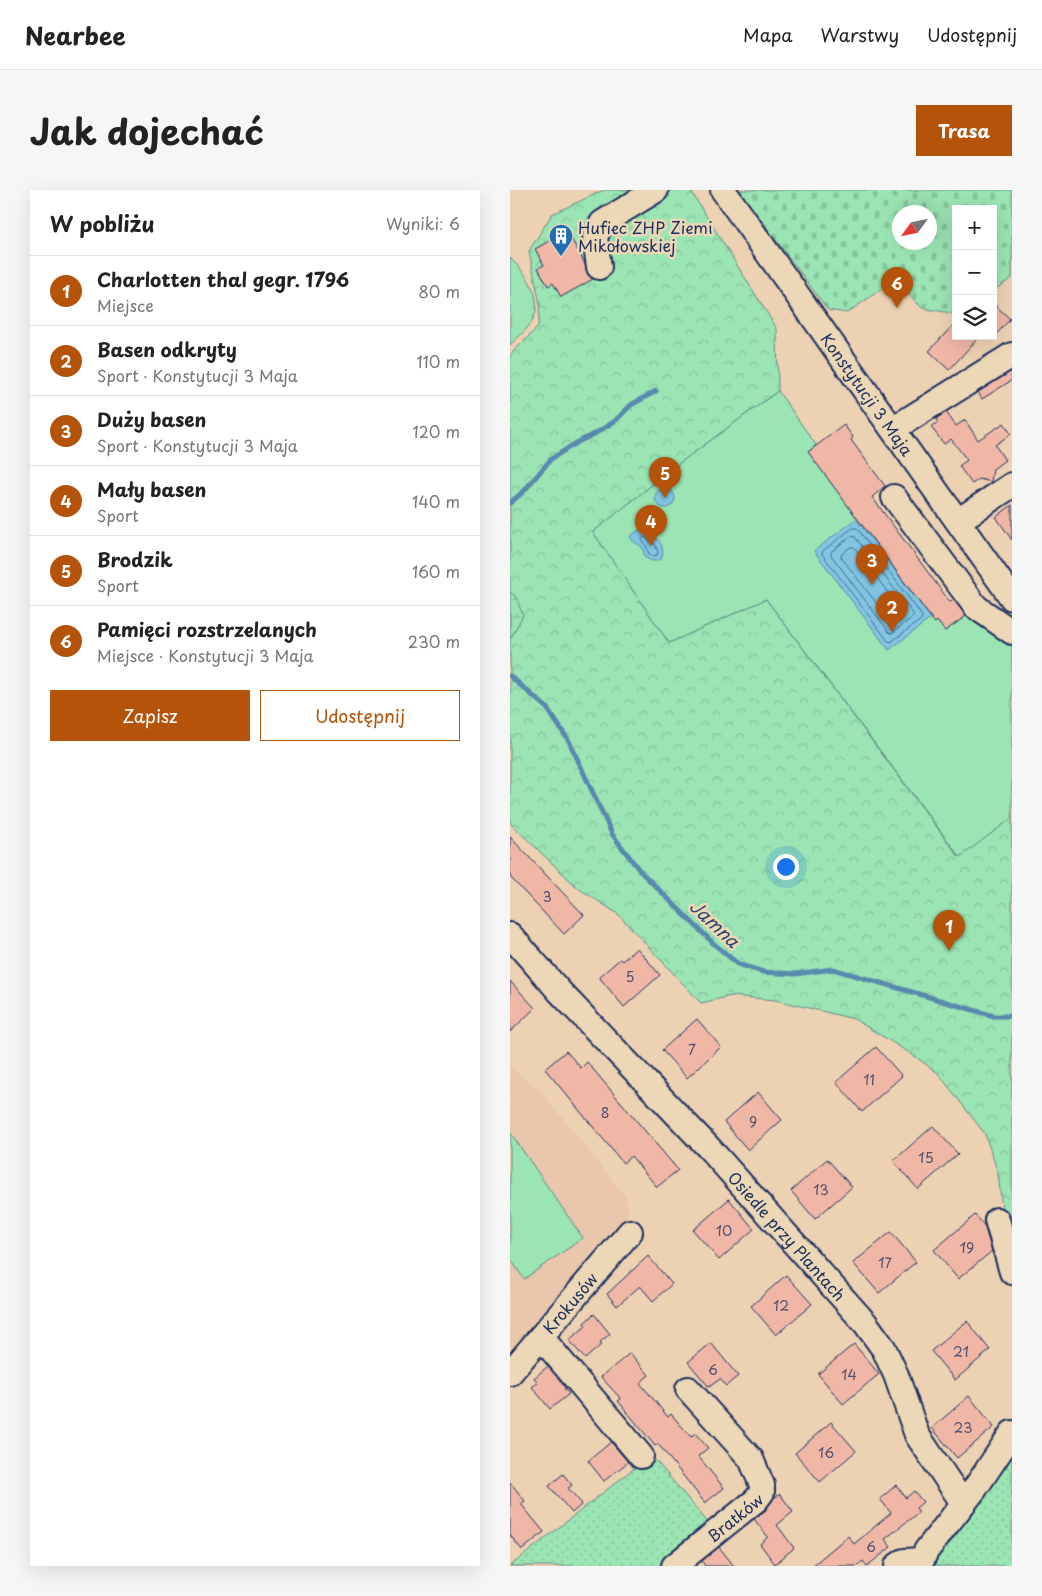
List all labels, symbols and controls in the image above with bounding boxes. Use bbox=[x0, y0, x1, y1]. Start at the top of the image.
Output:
text: Nearbee bbox=[25, 17, 126, 53]
text: Mapa bbox=[743, 21, 793, 48]
text: Warstwy bbox=[821, 21, 899, 48]
text: Udostępnij bbox=[927, 21, 1017, 48]
text: Jak dojechać bbox=[30, 104, 264, 157]
button: Trasa bbox=[916, 105, 1012, 156]
north arrow bbox=[892, 205, 937, 250]
map controls bbox=[952, 205, 997, 340]
button: + bbox=[952, 205, 997, 250]
text: W pobliżu bbox=[50, 207, 155, 239]
text: Wyniki: 6 bbox=[386, 211, 460, 235]
place label: Hufiec ZHP Ziemi Mikołowskiej bbox=[578, 215, 712, 257]
building icon: Hufiec ZHP Ziemi Mikołowskiej bbox=[548, 223, 574, 257]
button: − bbox=[952, 250, 997, 295]
text: Charlotten thal gegr. 1796 bbox=[97, 265, 349, 293]
pin: 6 bbox=[881, 267, 913, 308]
text: 1 bbox=[62, 279, 70, 303]
text: 80 m bbox=[418, 279, 460, 303]
text: Miejsce bbox=[97, 293, 154, 317]
button: layers bbox=[952, 295, 997, 340]
street label: Konstytucji 3 Maja bbox=[816, 328, 919, 460]
text: Basen odkryty bbox=[97, 335, 237, 363]
text: 2 bbox=[60, 349, 72, 373]
text: 110 m bbox=[417, 349, 460, 373]
text: Sport · Konstytucji 3 Maja bbox=[97, 363, 298, 387]
text: Duży basen bbox=[97, 405, 206, 433]
text: 3 bbox=[61, 419, 71, 443]
text: 120 m bbox=[413, 419, 460, 443]
text: Sport · Konstytucji 3 Maja bbox=[97, 433, 298, 457]
pin: 5 bbox=[649, 457, 681, 498]
text: Mały basen bbox=[97, 475, 206, 503]
text: 4 bbox=[61, 489, 71, 513]
text: 140 m bbox=[412, 489, 460, 513]
text: Sport bbox=[97, 503, 139, 527]
pin: 4 bbox=[635, 505, 667, 546]
pin: 3 bbox=[856, 544, 888, 585]
text: Brodzik bbox=[97, 545, 173, 573]
text: 5 bbox=[61, 559, 71, 583]
text: 160 m bbox=[412, 559, 460, 583]
text: Sport bbox=[97, 573, 139, 597]
pin: 2 bbox=[876, 591, 908, 632]
text: Pamięci rozstrzelanych bbox=[97, 615, 317, 643]
text: 6 bbox=[60, 629, 72, 653]
text: 230 m bbox=[408, 629, 460, 653]
text: Miejsce · Konstytucji 3 Maja bbox=[97, 643, 314, 667]
button: Zapisz bbox=[50, 690, 250, 741]
button: Udostępnij bbox=[260, 690, 460, 741]
your location bbox=[773, 854, 799, 880]
house number: 3 bbox=[542, 886, 552, 907]
water label: Jamna bbox=[684, 893, 747, 954]
pin: 1 bbox=[933, 910, 965, 951]
house number: 5 bbox=[625, 966, 635, 987]
house number: 7 bbox=[688, 1039, 696, 1060]
house number: 11 bbox=[863, 1069, 875, 1090]
house number: 8 bbox=[601, 1102, 609, 1123]
house number: 9 bbox=[749, 1111, 757, 1132]
house number: 15 bbox=[918, 1147, 934, 1168]
street label: Osiedle przy Plantach bbox=[723, 1166, 852, 1306]
house number: 13 bbox=[813, 1179, 829, 1200]
house number: 10 bbox=[716, 1220, 732, 1241]
house number: 19 bbox=[960, 1237, 974, 1258]
house number: 17 bbox=[878, 1252, 892, 1273]
street label: Krokusów bbox=[537, 1267, 603, 1339]
house number: 12 bbox=[773, 1295, 789, 1316]
house number: 21 bbox=[953, 1341, 969, 1362]
house number: 6 bbox=[708, 1359, 718, 1380]
house number: 14 bbox=[841, 1364, 857, 1385]
house number: 23 bbox=[954, 1417, 972, 1438]
house number: 16 bbox=[818, 1442, 834, 1463]
street label: Bratków bbox=[701, 1487, 768, 1547]
house number: 6 bbox=[866, 1536, 876, 1557]

